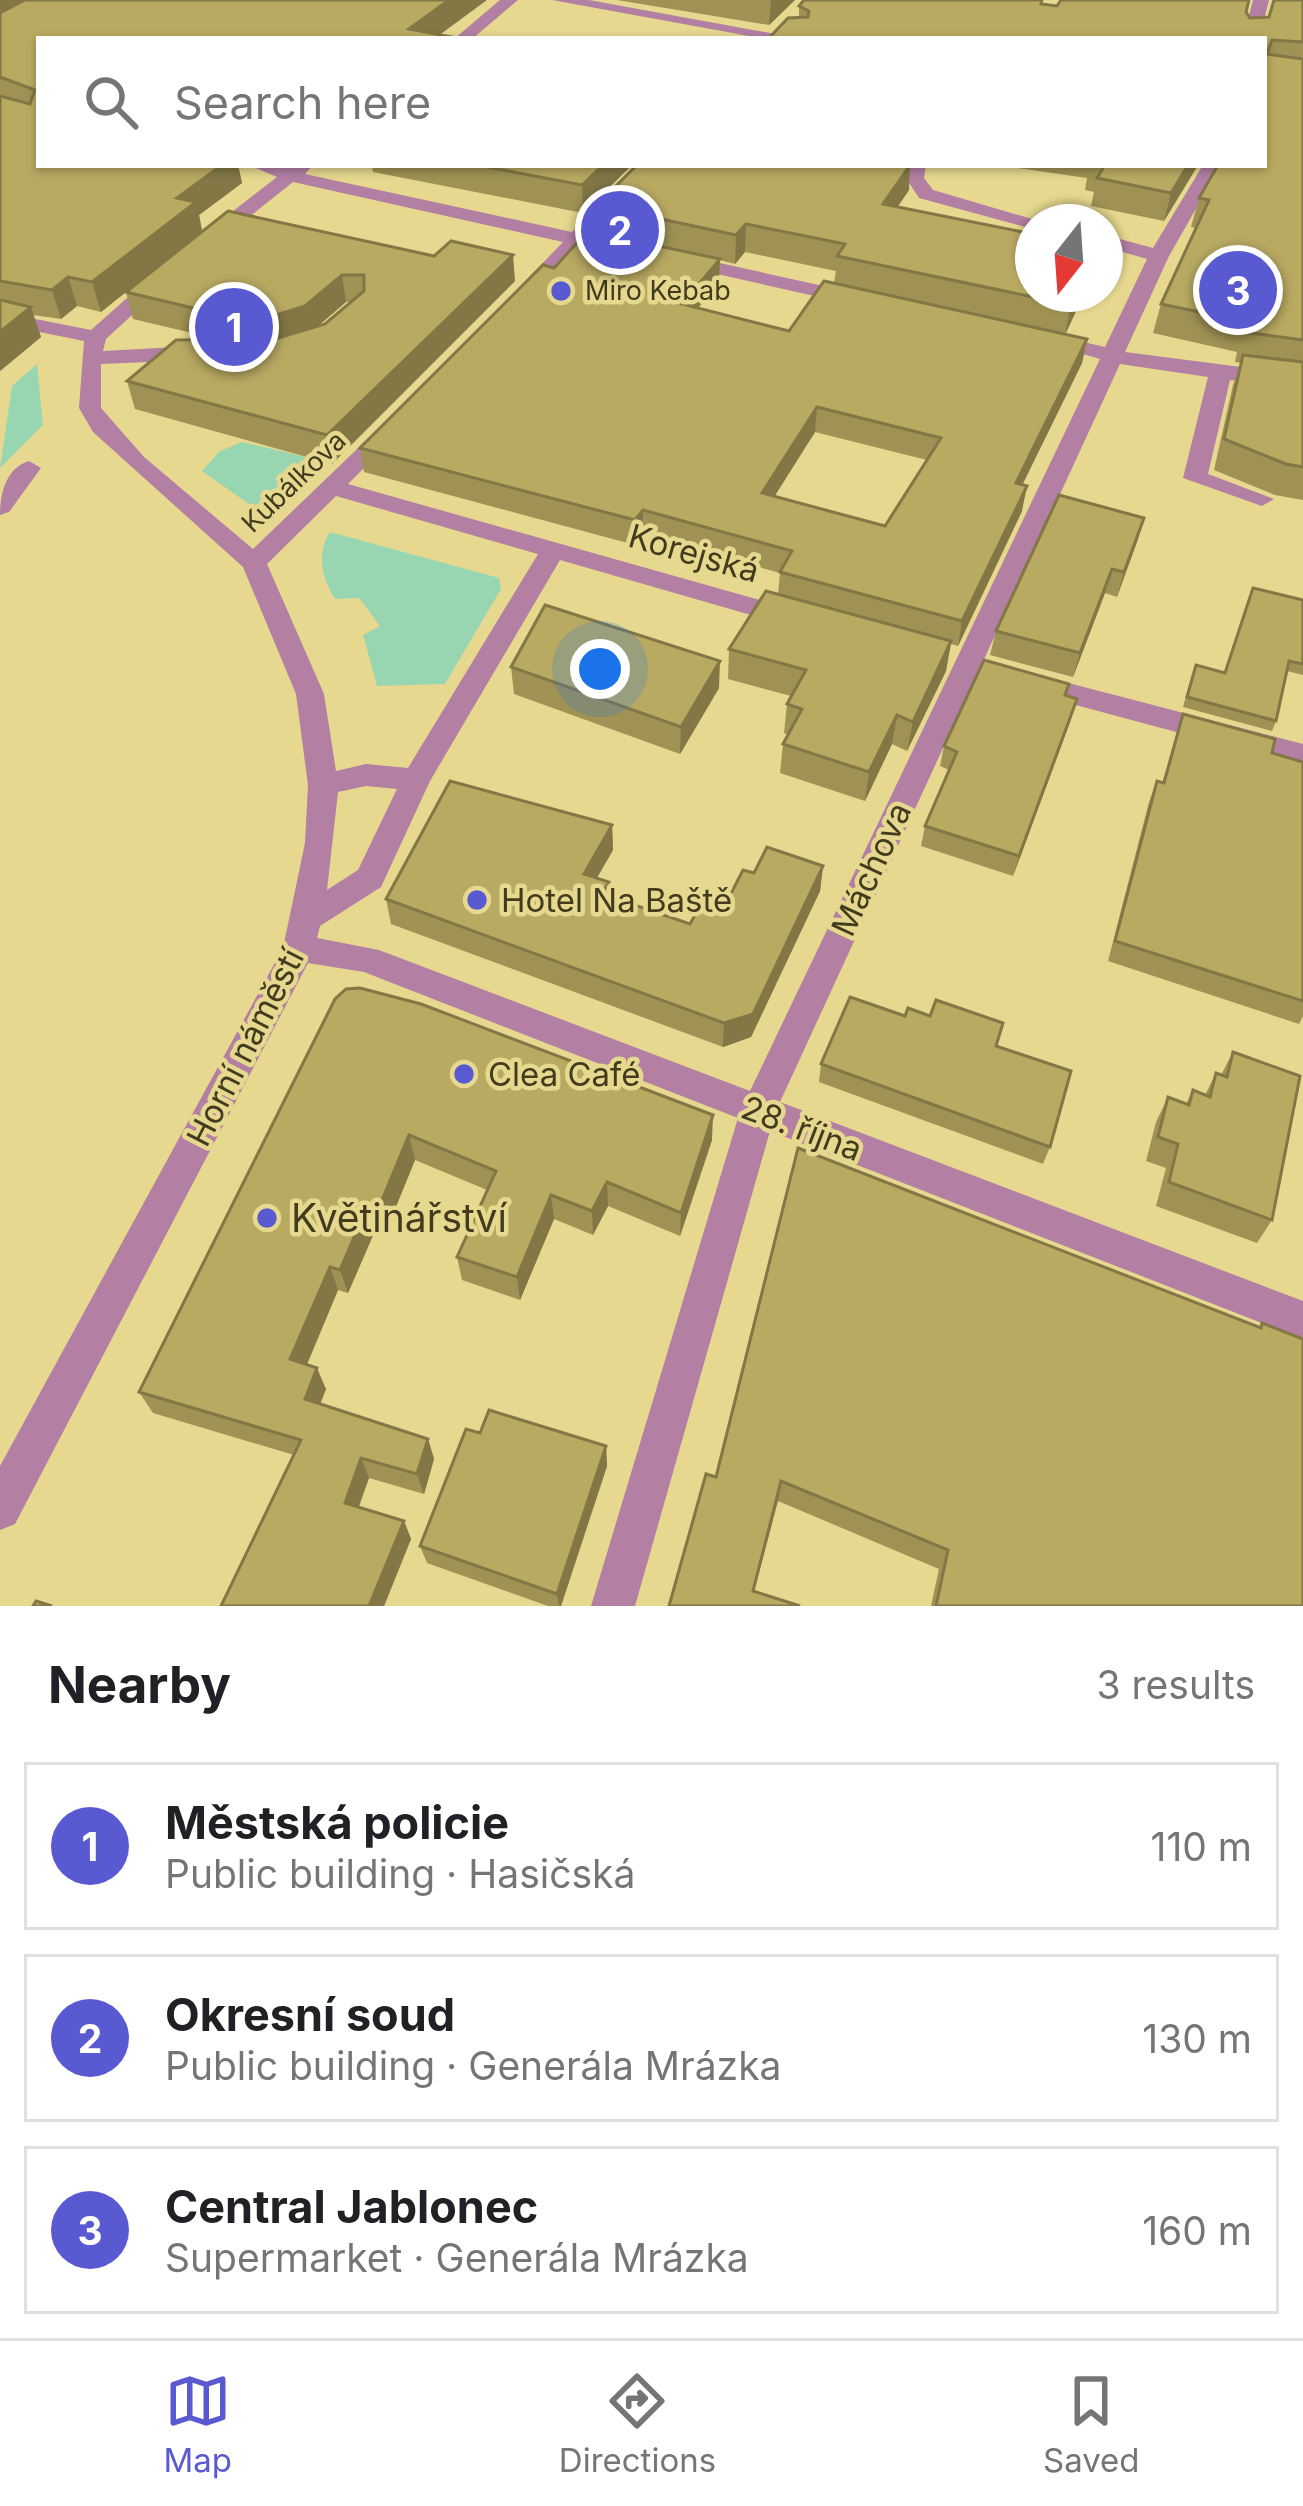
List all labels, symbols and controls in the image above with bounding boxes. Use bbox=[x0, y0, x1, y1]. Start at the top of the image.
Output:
search box bbox=[36, 36, 1267, 168]
icon: search bbox=[78, 69, 144, 135]
text: Search here bbox=[174, 75, 431, 130]
pin: 2 bbox=[581, 185, 659, 275]
north arrow bbox=[1015, 204, 1123, 312]
pin: 3 bbox=[1199, 245, 1277, 335]
place label: Miro Kebab bbox=[585, 274, 731, 307]
marker: Miro Kebab bbox=[548, 278, 574, 304]
pin: 1 bbox=[195, 282, 273, 372]
street label: Kubálkova bbox=[235, 424, 353, 539]
street label: Korejská bbox=[624, 515, 764, 591]
your location bbox=[570, 639, 630, 699]
street label: Máchova bbox=[823, 796, 919, 942]
place label: Hotel Na Baště bbox=[501, 880, 732, 920]
marker: Hotel Na Baště bbox=[464, 887, 490, 913]
street label: Horní náměstí bbox=[178, 941, 312, 1152]
place label: Clea Café bbox=[488, 1054, 641, 1094]
marker: Clea Café bbox=[451, 1061, 477, 1087]
street label: 28. října bbox=[736, 1087, 868, 1169]
place label: Květinářství bbox=[291, 1194, 507, 1241]
marker: Květinářství bbox=[254, 1205, 280, 1231]
text: Nearby bbox=[48, 1654, 231, 1715]
text: 3 results bbox=[1097, 1661, 1255, 1708]
text: Městská policie bbox=[165, 1795, 509, 1850]
text: 1 bbox=[82, 1823, 98, 1870]
text: 110 m bbox=[1151, 1823, 1252, 1870]
text: Public building · Hasičská bbox=[165, 1850, 635, 1897]
text: Okresní soud bbox=[165, 1987, 455, 2042]
text: 2 bbox=[78, 2015, 102, 2062]
text: 130 m bbox=[1142, 2015, 1252, 2062]
text: Public building · Generála Mrázka bbox=[165, 2042, 781, 2089]
text: Central Jablonec bbox=[165, 2179, 538, 2234]
text: 3 bbox=[77, 2207, 103, 2254]
text: 160 m bbox=[1142, 2207, 1252, 2254]
text: Supermarket · Generála Mrázka bbox=[165, 2234, 749, 2281]
tab: Map bbox=[163, 2368, 232, 2480]
tab: Directions bbox=[559, 2368, 716, 2480]
tab: Saved bbox=[1043, 2368, 1140, 2480]

